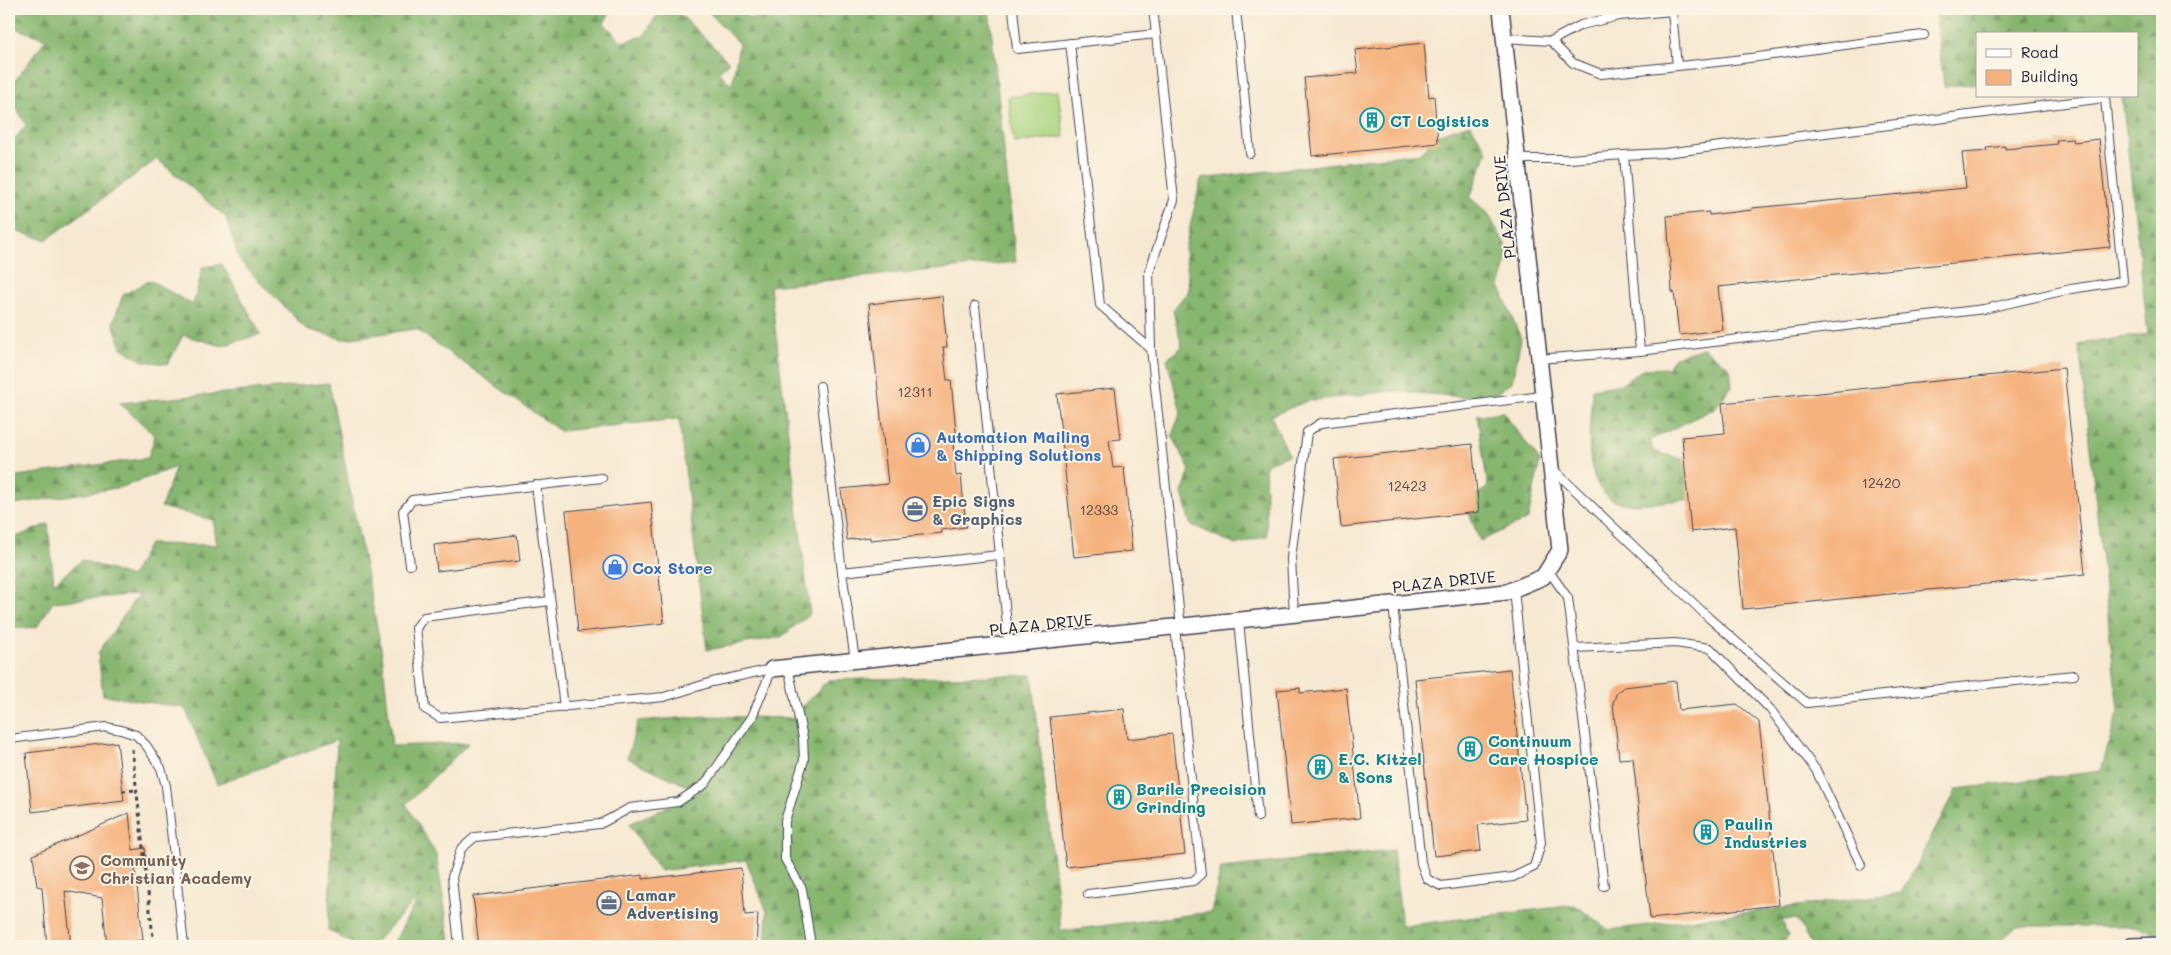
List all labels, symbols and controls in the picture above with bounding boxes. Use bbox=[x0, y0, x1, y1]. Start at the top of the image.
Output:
legend bbox=[1976, 32, 2138, 98]
text: Road bbox=[2021, 42, 2058, 62]
text: Building bbox=[2021, 66, 2078, 86]
building icon: CT Logistics bbox=[1359, 107, 1385, 133]
place label: CT Logistics bbox=[1390, 110, 1489, 131]
street label: PLAZA DRIVE bbox=[1488, 154, 1520, 260]
house number: 12311 bbox=[898, 382, 932, 401]
place label: Automation Mailing & Shipping Solutions bbox=[936, 426, 1101, 465]
shop icon: Automation Mailing & Shipping Solutions bbox=[905, 432, 931, 458]
house number: 12420 bbox=[1862, 473, 1901, 492]
house number: 12423 bbox=[1388, 476, 1426, 495]
place label: Epic Signs & Graphics bbox=[932, 490, 1023, 529]
office icon: Epic Signs & Graphics bbox=[902, 496, 928, 522]
house number: 12333 bbox=[1080, 500, 1118, 519]
shop icon: Cox Store bbox=[602, 554, 628, 580]
place label: Cox Store bbox=[632, 557, 712, 578]
street label: PLAZA DRIVE bbox=[1391, 565, 1497, 597]
street label: PLAZA DRIVE bbox=[988, 608, 1094, 640]
place label: Continuum Care Hospice bbox=[1488, 730, 1599, 769]
building icon: Continuum Care Hospice bbox=[1457, 736, 1483, 762]
place label: E.C. Kitzel & Sons bbox=[1338, 748, 1422, 787]
building icon: E.C. Kitzel & Sons bbox=[1307, 754, 1333, 780]
place label: Barile Precision Grinding bbox=[1136, 778, 1266, 817]
building icon: Barile Precision Grinding bbox=[1106, 784, 1132, 810]
place label: Paulin Industries bbox=[1724, 813, 1807, 852]
building icon: Paulin Industries bbox=[1693, 819, 1719, 845]
place label: Community Christian Academy bbox=[100, 849, 252, 888]
school or university icon: Community Christian Academy bbox=[69, 855, 95, 881]
place label: Lamar Advertising bbox=[626, 884, 719, 923]
office icon: Lamar Advertising bbox=[596, 890, 622, 916]

